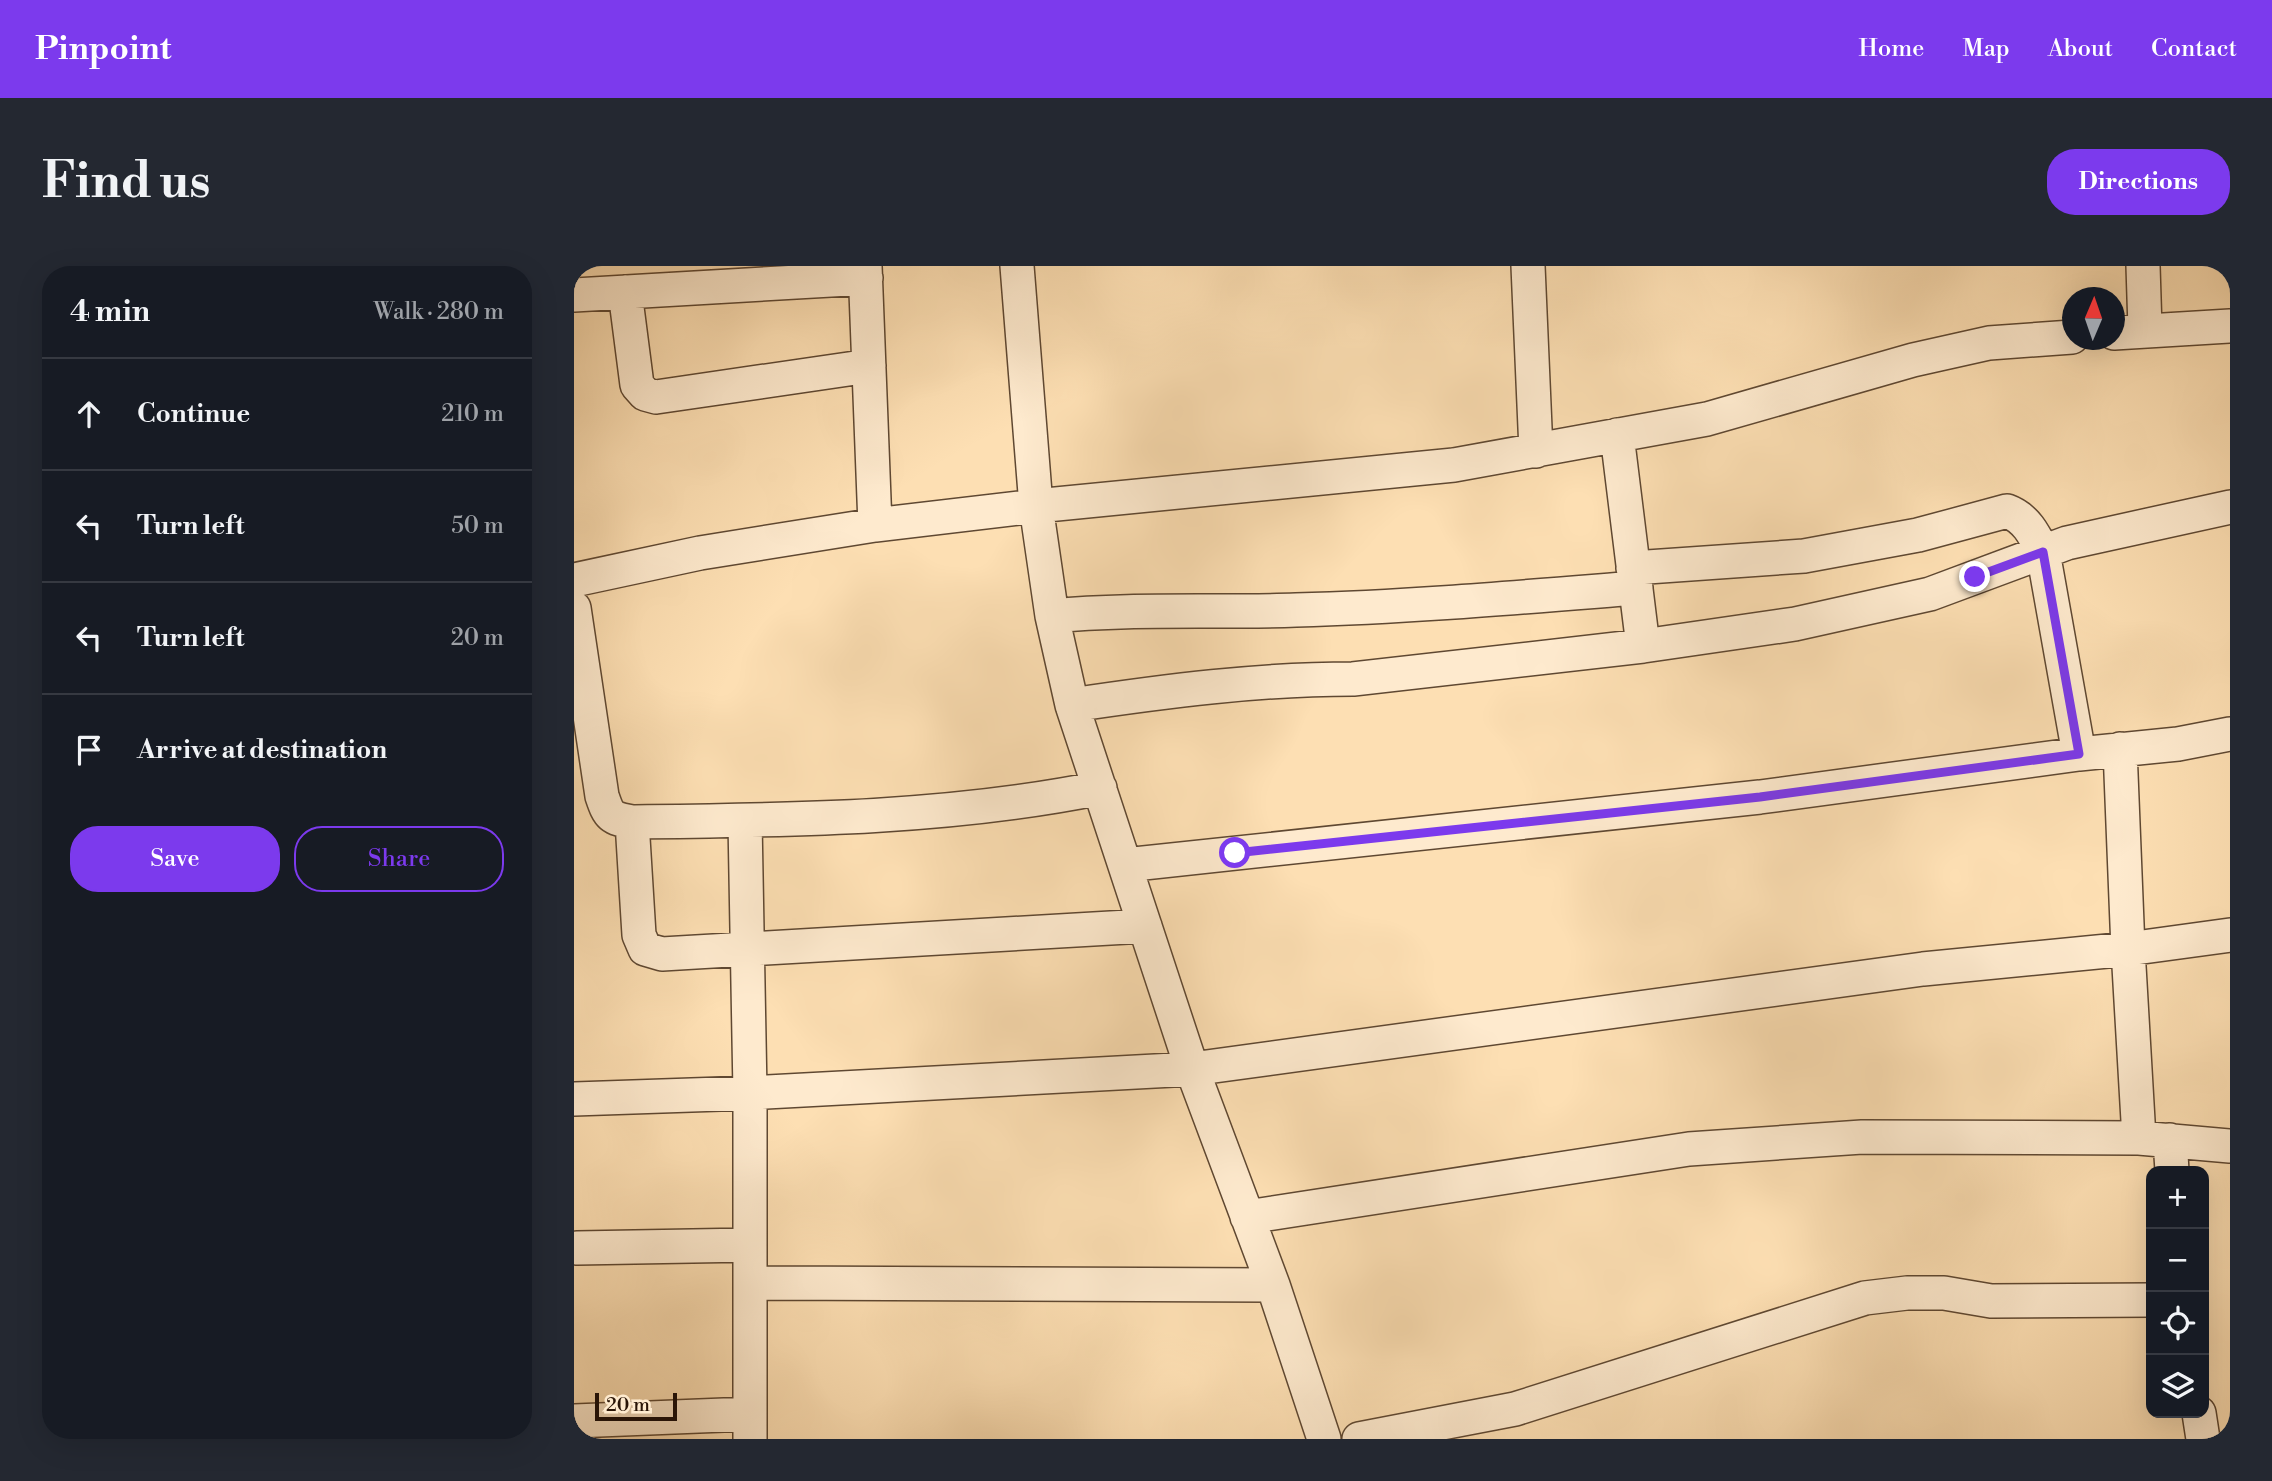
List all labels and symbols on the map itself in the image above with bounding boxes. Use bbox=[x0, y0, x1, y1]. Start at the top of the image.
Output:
north arrow bbox=[2062, 287, 2125, 350]
route end bbox=[1959, 561, 1990, 592]
route start bbox=[1219, 837, 1250, 868]
scale bar bbox=[595, 1390, 677, 1422]

